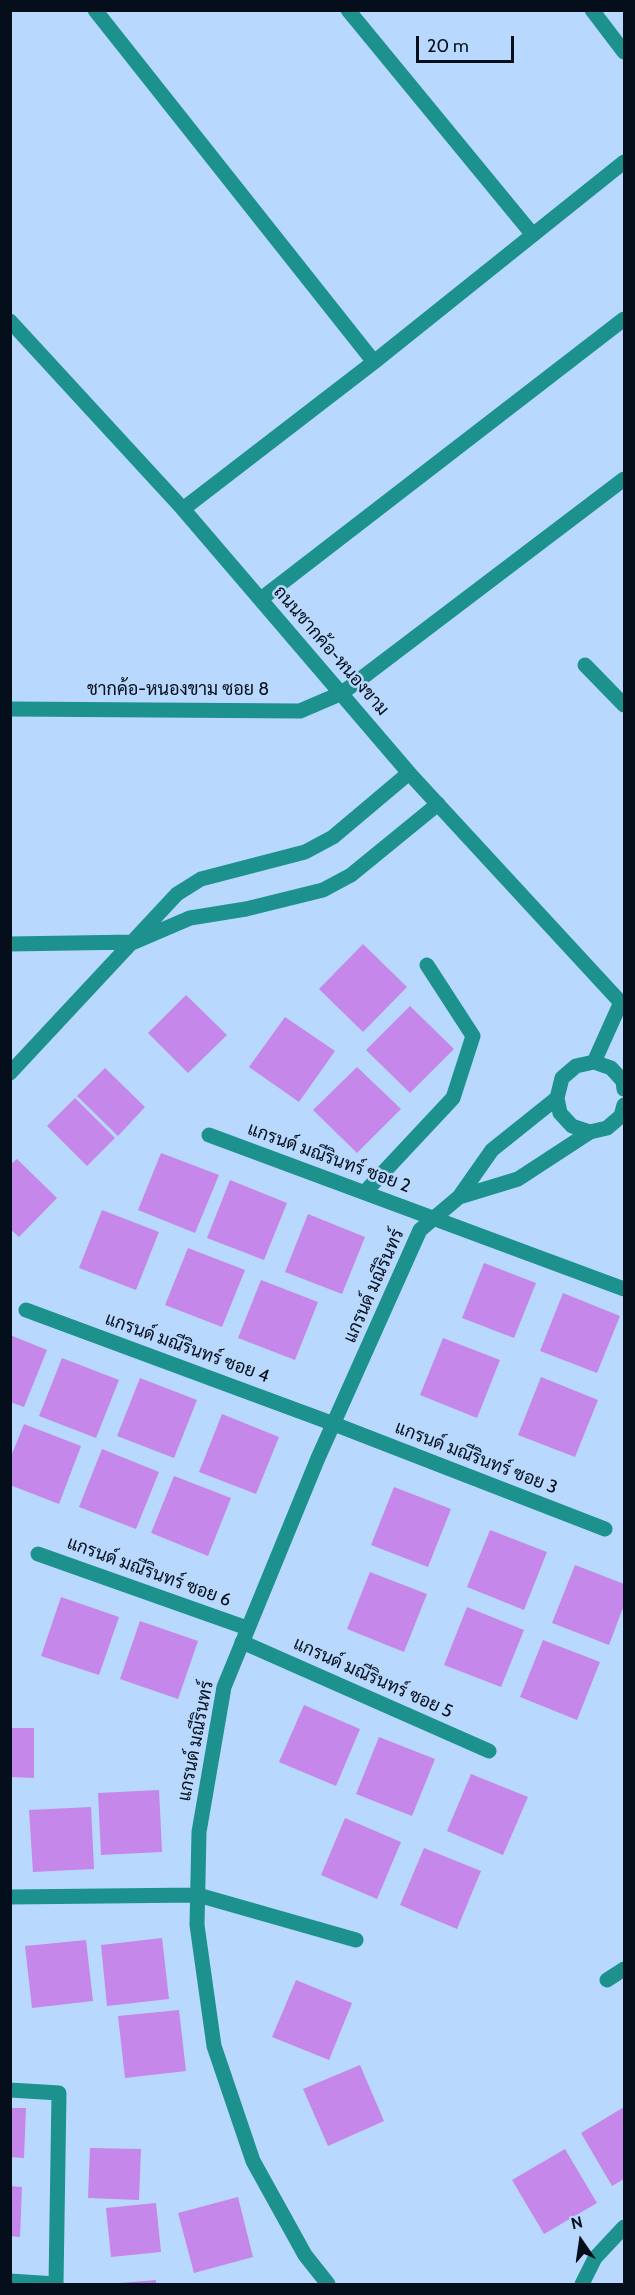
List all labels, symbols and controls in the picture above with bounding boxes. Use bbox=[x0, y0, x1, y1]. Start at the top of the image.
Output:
scale bar bbox=[419, 24, 516, 62]
text: 20 m bbox=[427, 35, 469, 57]
street label: ถนนชากค้อ-หนองขาม bbox=[269, 582, 393, 720]
street label: ชากค้อ-หนองขาม ซอย 8 bbox=[87, 679, 269, 701]
street label: แกรนด์ มณีรินทร์ ซอย 2 bbox=[245, 1118, 413, 1198]
street label: แกรนด์ มณีรินทร์ bbox=[339, 1226, 409, 1346]
street label: แกรนด์ มณีรินทร์ ซอย 4 bbox=[102, 1308, 272, 1388]
street label: แกรนด์ มณีรินทร์ ซอย 3 bbox=[392, 1417, 560, 1499]
street label: แกรนด์ มณีรินทร์ ซอย 6 bbox=[64, 1532, 234, 1612]
street label: แกรนด์ มณีรินทร์ ซอย 5 bbox=[290, 1633, 456, 1723]
street label: แกรนด์ มณีรินทร์ bbox=[174, 1679, 218, 1803]
north arrow bbox=[551, 2211, 611, 2271]
text: N bbox=[569, 2212, 584, 2234]

